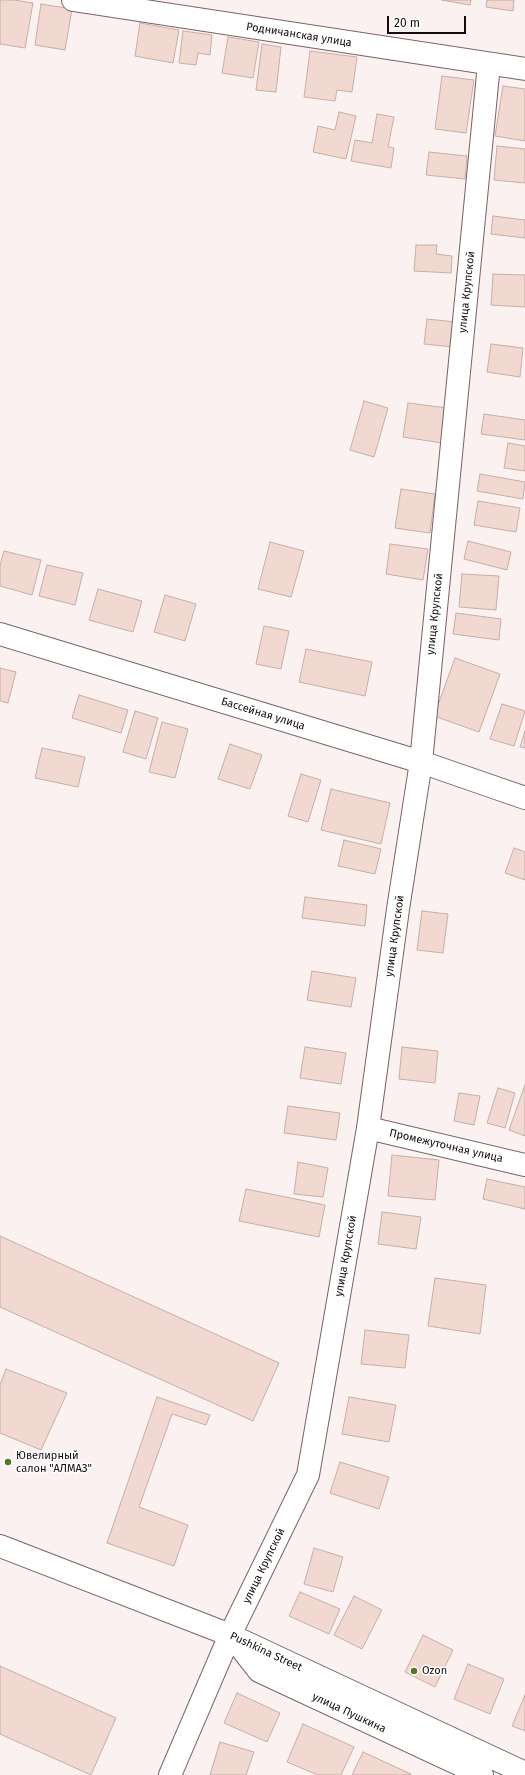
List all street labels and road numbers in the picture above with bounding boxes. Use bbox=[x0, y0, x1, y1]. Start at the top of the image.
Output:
street label: Родничанская улица bbox=[245, 20, 353, 50]
street label: улица Крупской bbox=[456, 250, 478, 334]
street label: улица Крупской bbox=[424, 572, 446, 656]
street label: Бассейная улица bbox=[219, 695, 307, 733]
street label: улица Крупской bbox=[383, 894, 407, 978]
street label: Промежуточная улица bbox=[388, 1126, 504, 1166]
street label: улица Крупской bbox=[332, 1214, 360, 1298]
street label: улица Крупской bbox=[240, 1526, 288, 1606]
street label: Pushkina Street bbox=[228, 1630, 304, 1674]
street label: улица Пушкина bbox=[310, 1690, 388, 1736]

